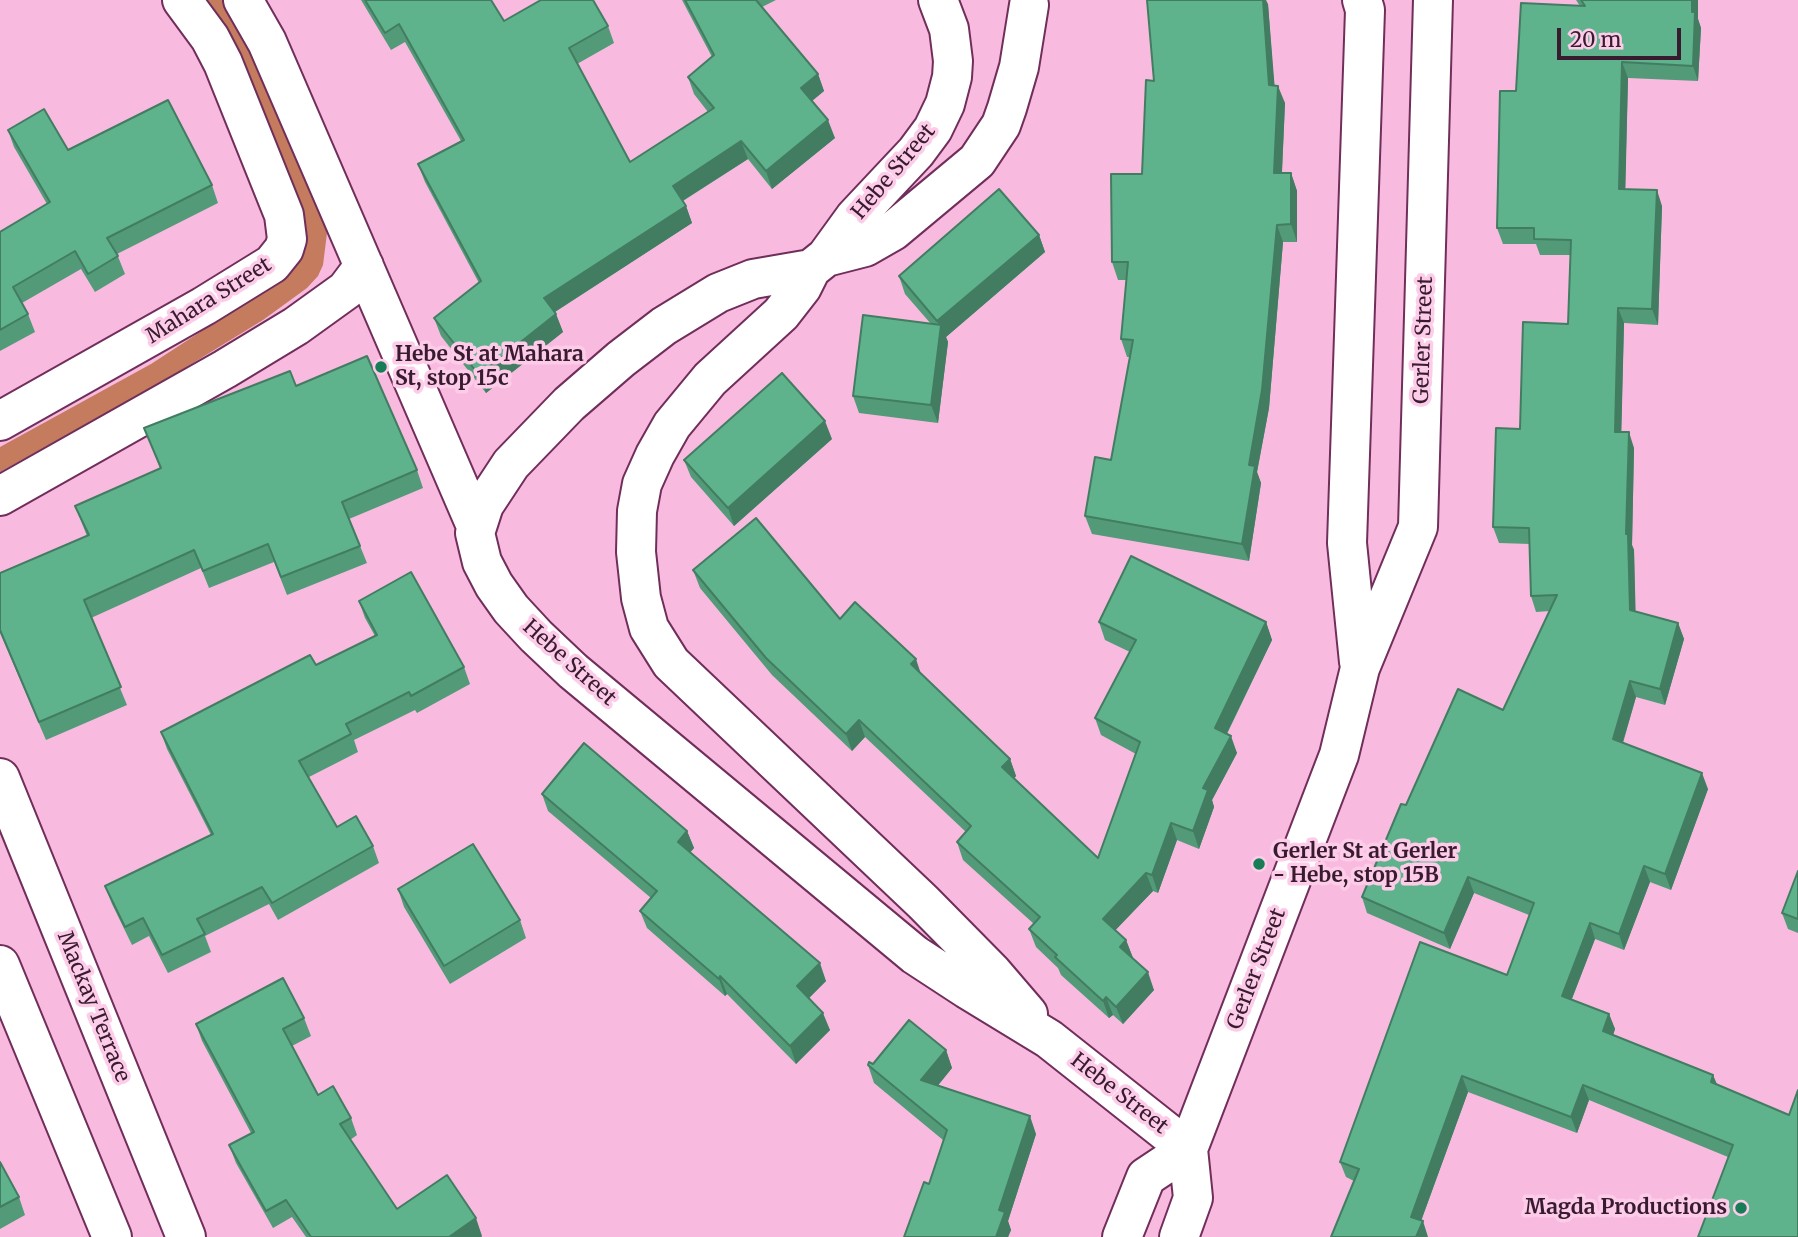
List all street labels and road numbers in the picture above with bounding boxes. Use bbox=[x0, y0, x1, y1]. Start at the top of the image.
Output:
street label: Hebe Street bbox=[847, 119, 941, 225]
street label: Mahara Street bbox=[142, 253, 276, 349]
street label: Gerler Street bbox=[1409, 276, 1439, 404]
street label: Hebe Street bbox=[517, 615, 621, 711]
street label: Gerler Street bbox=[1222, 905, 1292, 1033]
street label: Mackay Terrace bbox=[51, 928, 135, 1086]
street label: Hebe Street bbox=[1065, 1048, 1173, 1140]

